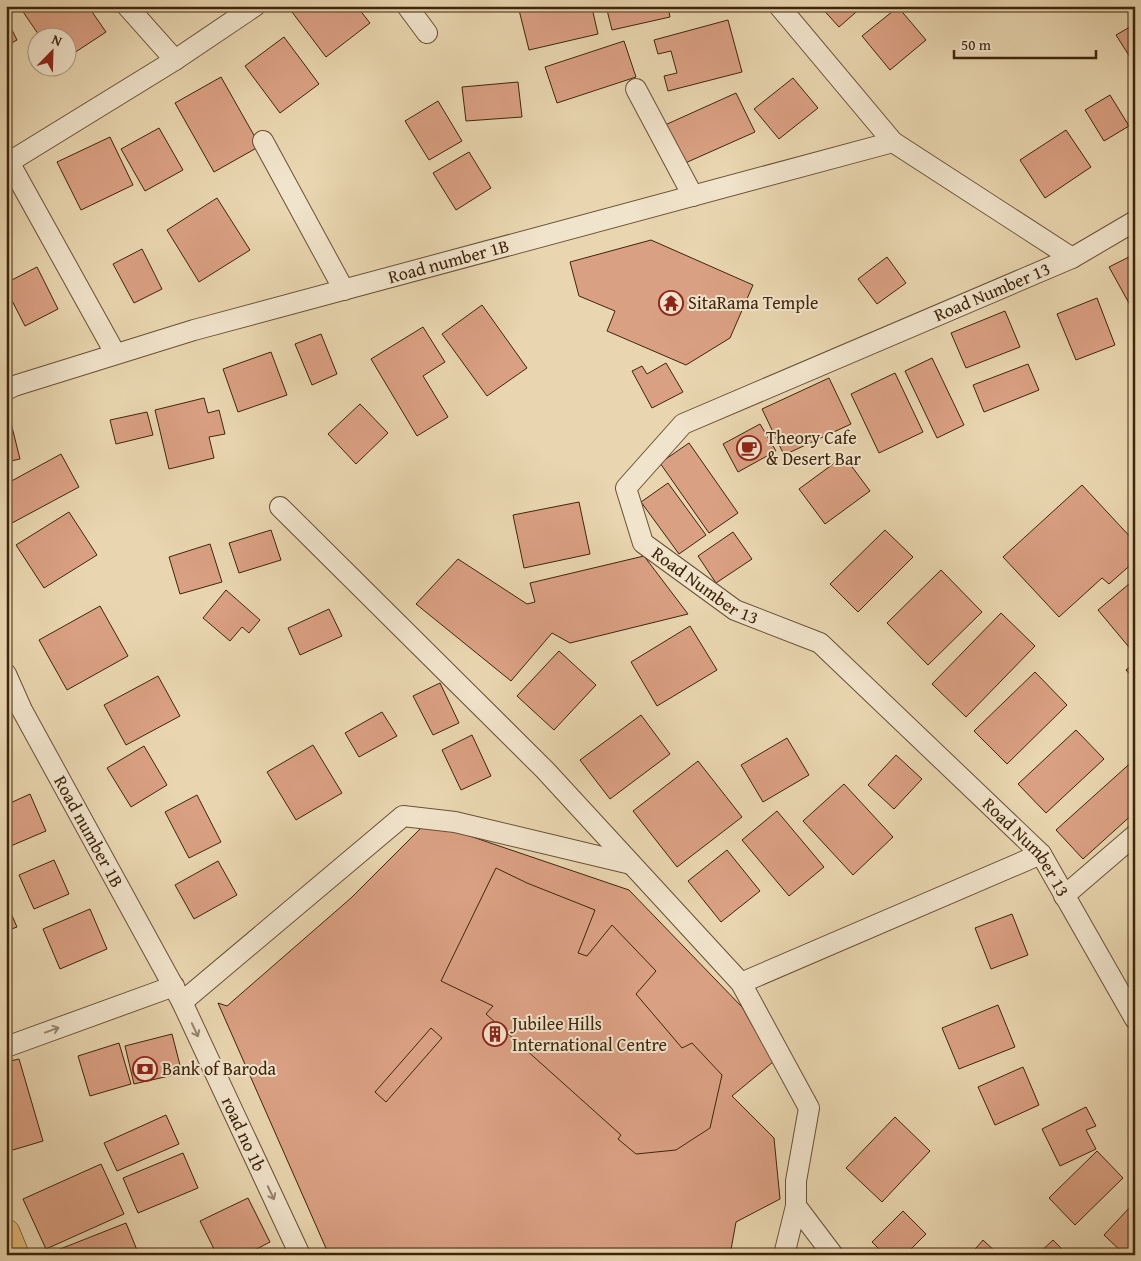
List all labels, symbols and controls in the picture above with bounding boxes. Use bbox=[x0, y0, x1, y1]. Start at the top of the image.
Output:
north arrow bbox=[28, 28, 78, 78]
scale bar bbox=[954, 28, 1096, 60]
text: N bbox=[49, 29, 66, 51]
text: 50 m bbox=[961, 34, 992, 55]
street label: Road number 1B bbox=[385, 232, 512, 290]
street label: Road Number 13 bbox=[929, 255, 1054, 328]
place label: SitaRama Temple bbox=[688, 289, 819, 316]
temple icon: SitaRama Temple bbox=[658, 290, 684, 316]
place label: Theory Cafe & Desert Bar bbox=[766, 424, 862, 472]
cafe icon: Theory Cafe & Desert Bar bbox=[736, 435, 762, 461]
street label: Road Number 13 bbox=[646, 540, 763, 631]
street label: Road number 1B bbox=[47, 770, 131, 892]
street label: Road Number 13 bbox=[976, 791, 1077, 902]
place label: Jubilee Hills International Centre bbox=[510, 1010, 667, 1058]
building icon: Jubilee Hills International Centre bbox=[482, 1021, 508, 1047]
one-way arrow bbox=[191, 1022, 201, 1037]
one-way arrow bbox=[44, 1025, 59, 1034]
place label: Bank of Baroda bbox=[162, 1055, 276, 1082]
bank icon: Bank of Baroda bbox=[132, 1056, 158, 1082]
street label: road no 1b bbox=[215, 1092, 273, 1176]
one-way arrow bbox=[267, 1185, 276, 1200]

